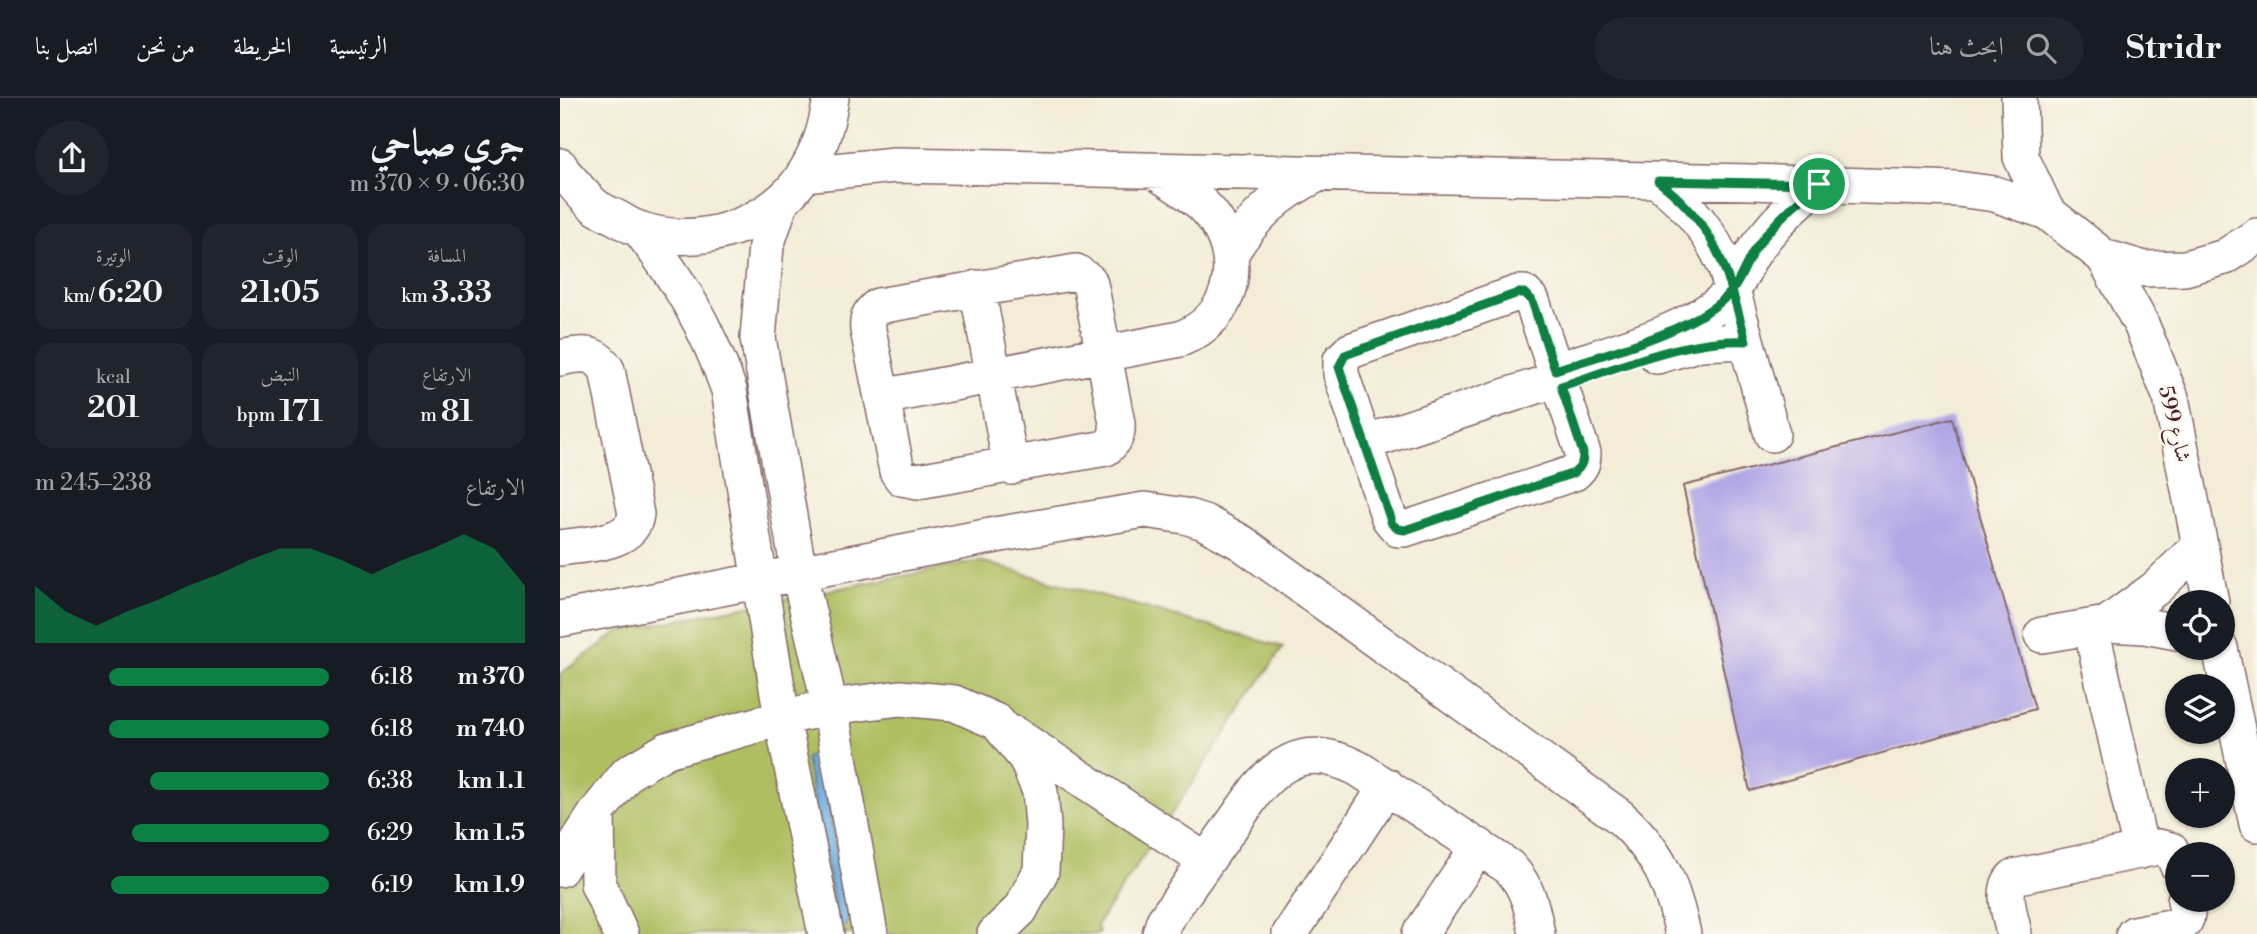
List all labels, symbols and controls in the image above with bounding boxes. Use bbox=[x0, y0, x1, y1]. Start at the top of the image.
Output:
search box bbox=[1594, 17, 2084, 80]
text: Stridr bbox=[2126, 28, 2222, 69]
icon: search bbox=[2022, 29, 2060, 67]
text: ابحث هنا bbox=[1929, 31, 2004, 63]
text: اتصل بنا bbox=[35, 32, 98, 62]
text: من نحن bbox=[136, 32, 195, 62]
text: الخريطة bbox=[233, 32, 292, 62]
text: الرئيسية bbox=[330, 32, 387, 62]
text: جري صباحي bbox=[370, 120, 525, 167]
button: share bbox=[35, 121, 109, 195]
pin bbox=[1789, 154, 1849, 214]
icon: arrive bbox=[1800, 165, 1838, 203]
text: 06:30 · 9 × 370 m bbox=[349, 170, 525, 198]
text: الوتيرة bbox=[96, 244, 131, 268]
text: الوقت bbox=[262, 244, 298, 268]
text: المسافة bbox=[427, 244, 466, 268]
text: 6:20 bbox=[97, 274, 163, 312]
text: 21:05 bbox=[240, 274, 320, 312]
text: 3.33 bbox=[432, 274, 492, 312]
text: /km bbox=[63, 284, 97, 308]
text: km bbox=[401, 284, 432, 308]
text: النبض bbox=[260, 363, 300, 387]
text: الارتفاع bbox=[422, 363, 471, 387]
text: kcal bbox=[96, 365, 131, 389]
street label: شارع 599 bbox=[2148, 383, 2196, 466]
text: 201 bbox=[87, 389, 140, 427]
text: 171 bbox=[279, 393, 323, 431]
text: 81 bbox=[441, 393, 473, 431]
text: bpm bbox=[237, 403, 279, 427]
text: m bbox=[420, 403, 441, 427]
text: 238–245 m bbox=[35, 469, 152, 497]
text: الارتفاع bbox=[465, 474, 525, 502]
map controls bbox=[2165, 590, 2235, 912]
button: locate bbox=[2165, 590, 2235, 660]
text: 6:18 bbox=[370, 663, 413, 691]
text: 370 m bbox=[458, 663, 525, 691]
button: layers bbox=[2165, 674, 2235, 744]
text: 6:18 bbox=[370, 715, 413, 743]
text: 740 m bbox=[456, 715, 525, 743]
button: + bbox=[2165, 758, 2235, 828]
text: 6:38 bbox=[367, 767, 413, 795]
text: 1.1 km bbox=[457, 767, 525, 795]
text: 6:29 bbox=[367, 819, 413, 847]
text: 1.5 km bbox=[454, 819, 525, 847]
button: − bbox=[2165, 842, 2235, 912]
text: 6:19 bbox=[371, 871, 413, 899]
text: 1.9 km bbox=[454, 871, 525, 899]

